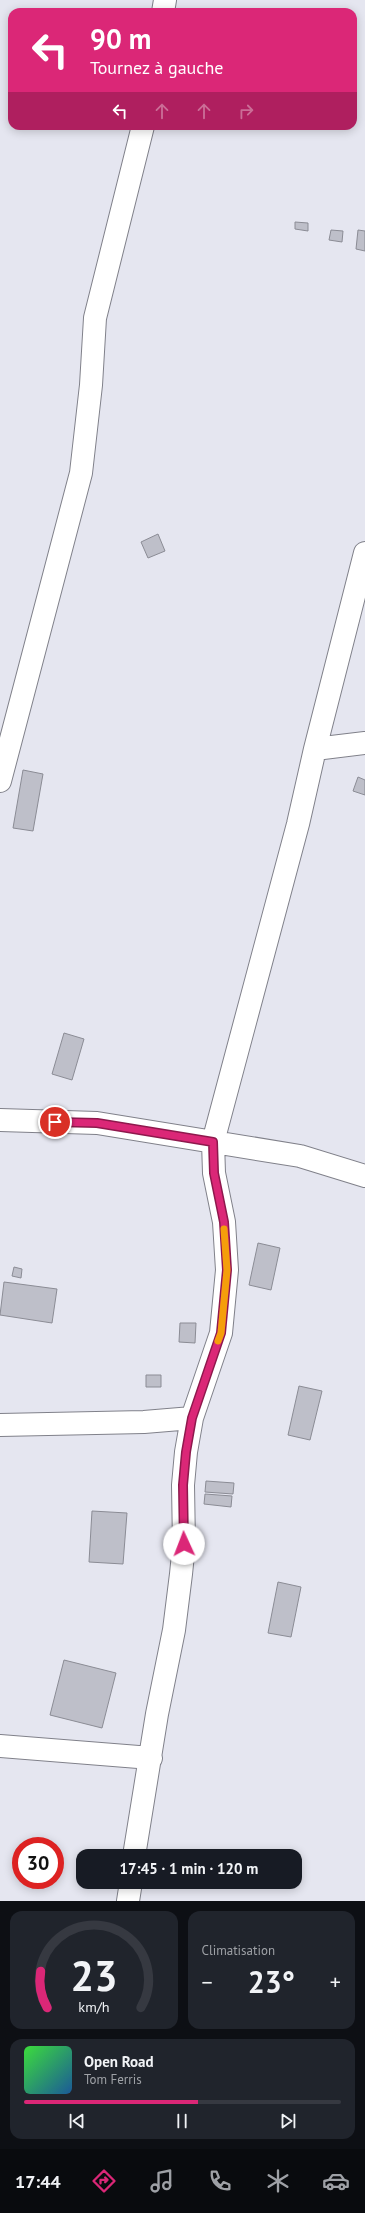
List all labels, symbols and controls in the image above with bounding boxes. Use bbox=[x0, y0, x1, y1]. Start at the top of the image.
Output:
text: 90 m bbox=[90, 20, 151, 57]
icon: left bbox=[24, 24, 76, 76]
text: Tournez à gauche bbox=[90, 56, 223, 79]
icon: left bbox=[109, 100, 131, 122]
icon: ahead bbox=[151, 100, 173, 122]
icon: ahead bbox=[193, 100, 215, 122]
icon: right bbox=[235, 100, 257, 122]
pin bbox=[38, 1105, 72, 1139]
icon: arrive bbox=[44, 1111, 66, 1133]
position arrow bbox=[163, 1523, 205, 1565]
speed limit sign: 30 bbox=[12, 1837, 64, 1889]
text: 17:45 · 1 min · 120 m bbox=[120, 1859, 258, 1878]
text: Climatisation bbox=[202, 1942, 275, 1959]
text: 23 bbox=[70, 1949, 117, 2002]
text: 23° bbox=[248, 1962, 295, 2001]
text: − bbox=[202, 1968, 213, 1996]
text: + bbox=[330, 1968, 341, 1996]
text: km/h bbox=[78, 1997, 109, 2016]
text: Open Road bbox=[84, 2052, 154, 2071]
text: Tom Ferris bbox=[84, 2071, 142, 2088]
icon: previous bbox=[66, 2110, 88, 2132]
icon: pause bbox=[171, 2110, 193, 2132]
icon: next bbox=[277, 2110, 299, 2132]
icon: directions bbox=[90, 2167, 118, 2195]
icon: music bbox=[148, 2167, 176, 2195]
icon: phone bbox=[206, 2167, 234, 2195]
icon: climate bbox=[264, 2167, 292, 2195]
icon: car bbox=[322, 2167, 350, 2195]
text: 17:44 bbox=[15, 2170, 61, 2193]

